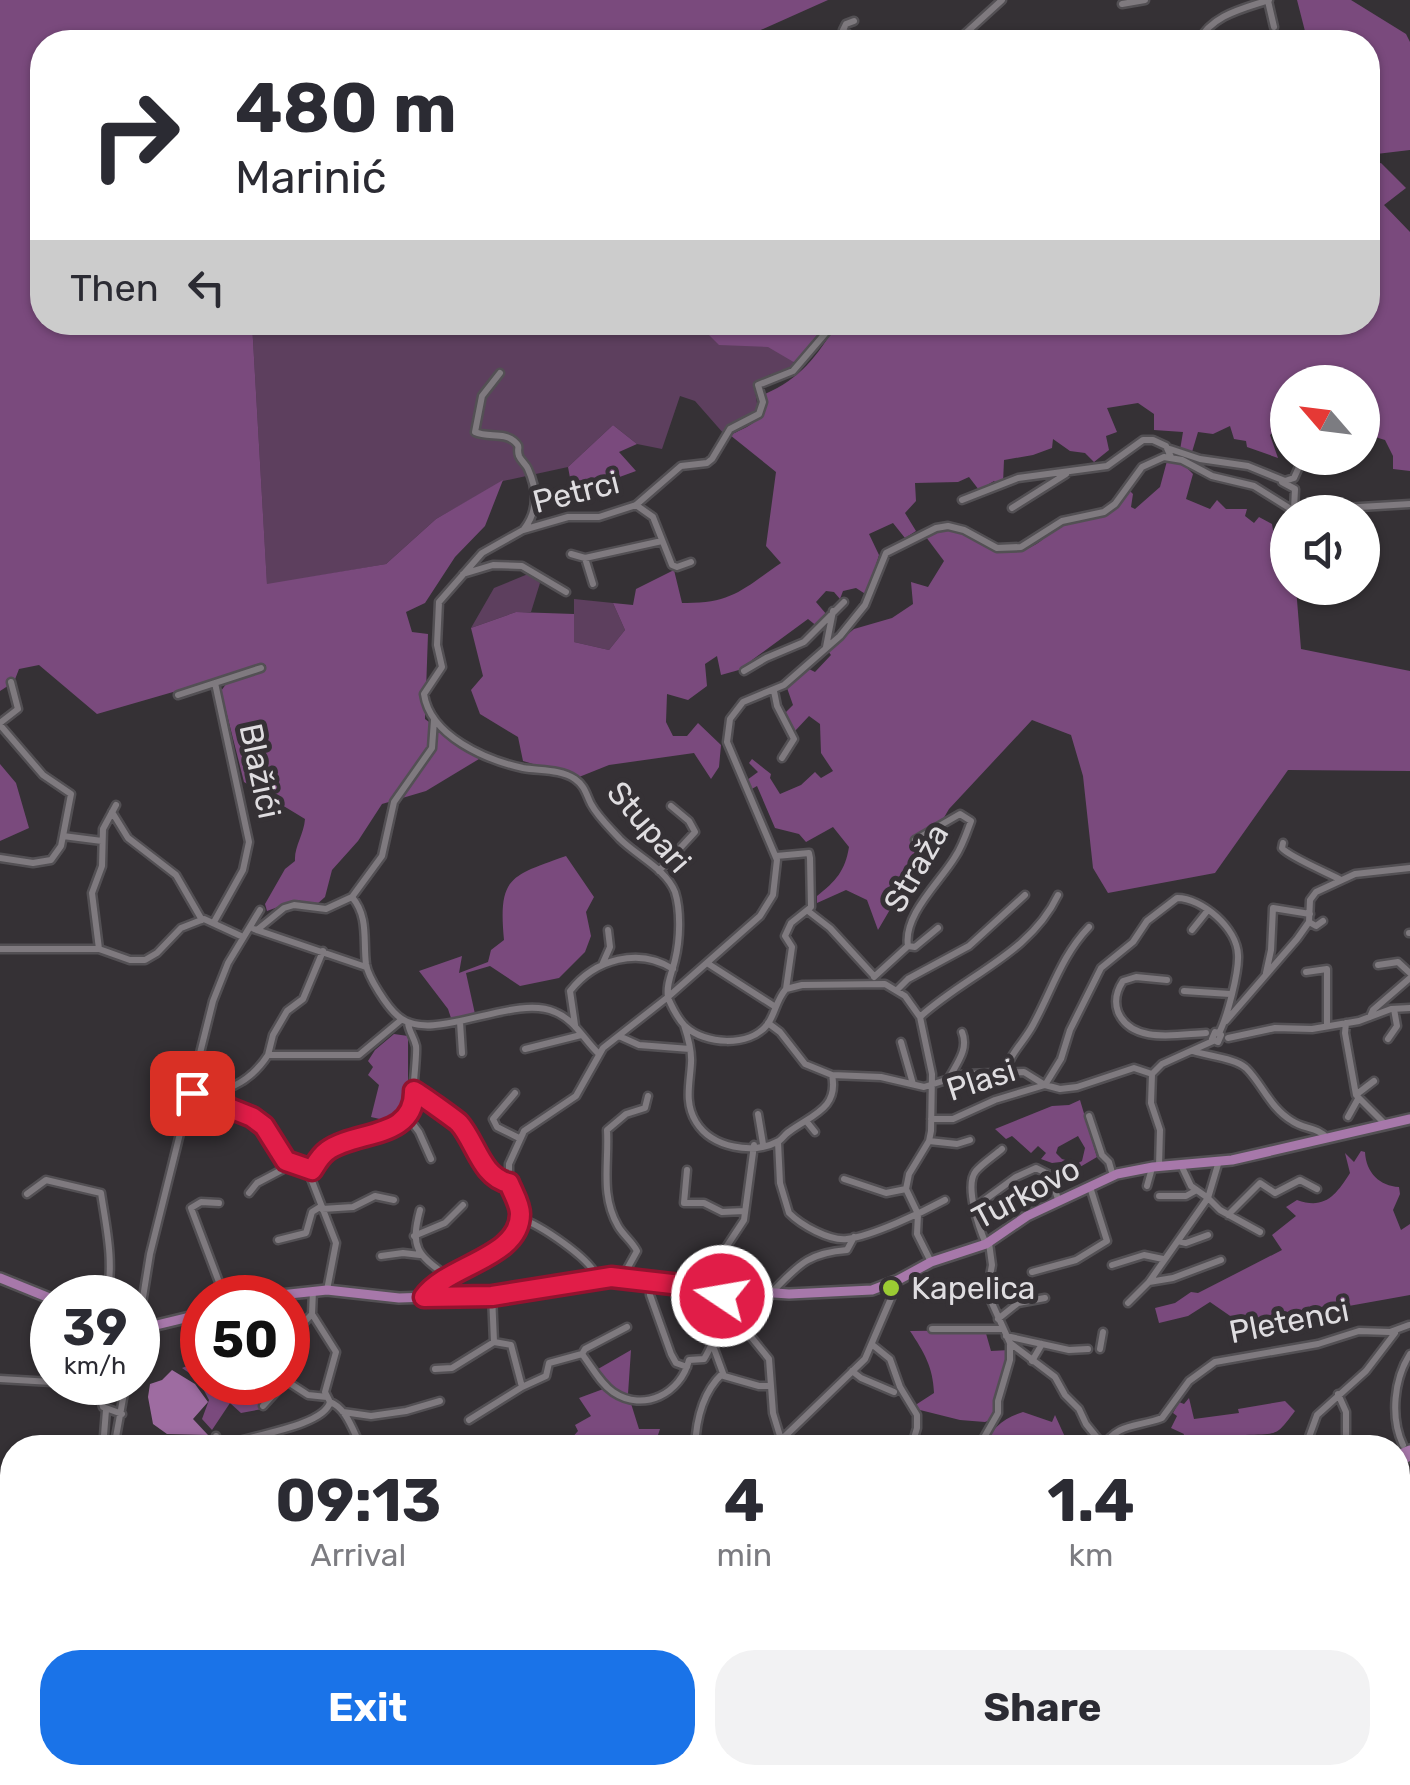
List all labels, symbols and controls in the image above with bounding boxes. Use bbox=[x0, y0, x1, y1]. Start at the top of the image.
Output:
text: 480 m bbox=[235, 67, 457, 150]
icon: right bbox=[70, 70, 200, 200]
text: Marinić bbox=[235, 151, 387, 204]
icon: left bbox=[179, 260, 234, 315]
text: Then bbox=[70, 265, 159, 311]
north arrow bbox=[1270, 365, 1380, 475]
map controls bbox=[1270, 365, 1380, 605]
street label: Petrci bbox=[529, 463, 623, 521]
button: sound bbox=[1270, 495, 1380, 605]
street label: Blažići bbox=[231, 720, 289, 822]
street label: Stupari bbox=[599, 774, 699, 880]
street label: Straža bbox=[876, 817, 956, 919]
pin bbox=[150, 1051, 235, 1136]
street label: Plasi bbox=[942, 1051, 1020, 1109]
icon: arrive bbox=[165, 1066, 220, 1121]
street label: Turkovo bbox=[966, 1149, 1086, 1237]
position arrow bbox=[670, 1244, 774, 1348]
place label: Kapelica bbox=[911, 1269, 1036, 1307]
speed limit sign: 50 bbox=[180, 1275, 310, 1405]
marker: Kapelica bbox=[880, 1277, 902, 1299]
street label: Pletenci bbox=[1226, 1291, 1352, 1351]
text: 39 bbox=[63, 1298, 128, 1358]
text: km/h bbox=[64, 1351, 126, 1380]
text: 09:13 bbox=[275, 1465, 441, 1536]
text: 4 bbox=[724, 1465, 765, 1536]
text: 1.4 bbox=[1047, 1465, 1135, 1536]
text: Arrival bbox=[310, 1536, 406, 1574]
text: min bbox=[717, 1536, 772, 1574]
text: km bbox=[1069, 1536, 1114, 1574]
button: Exit bbox=[40, 1650, 695, 1765]
button: Share bbox=[715, 1650, 1370, 1765]

